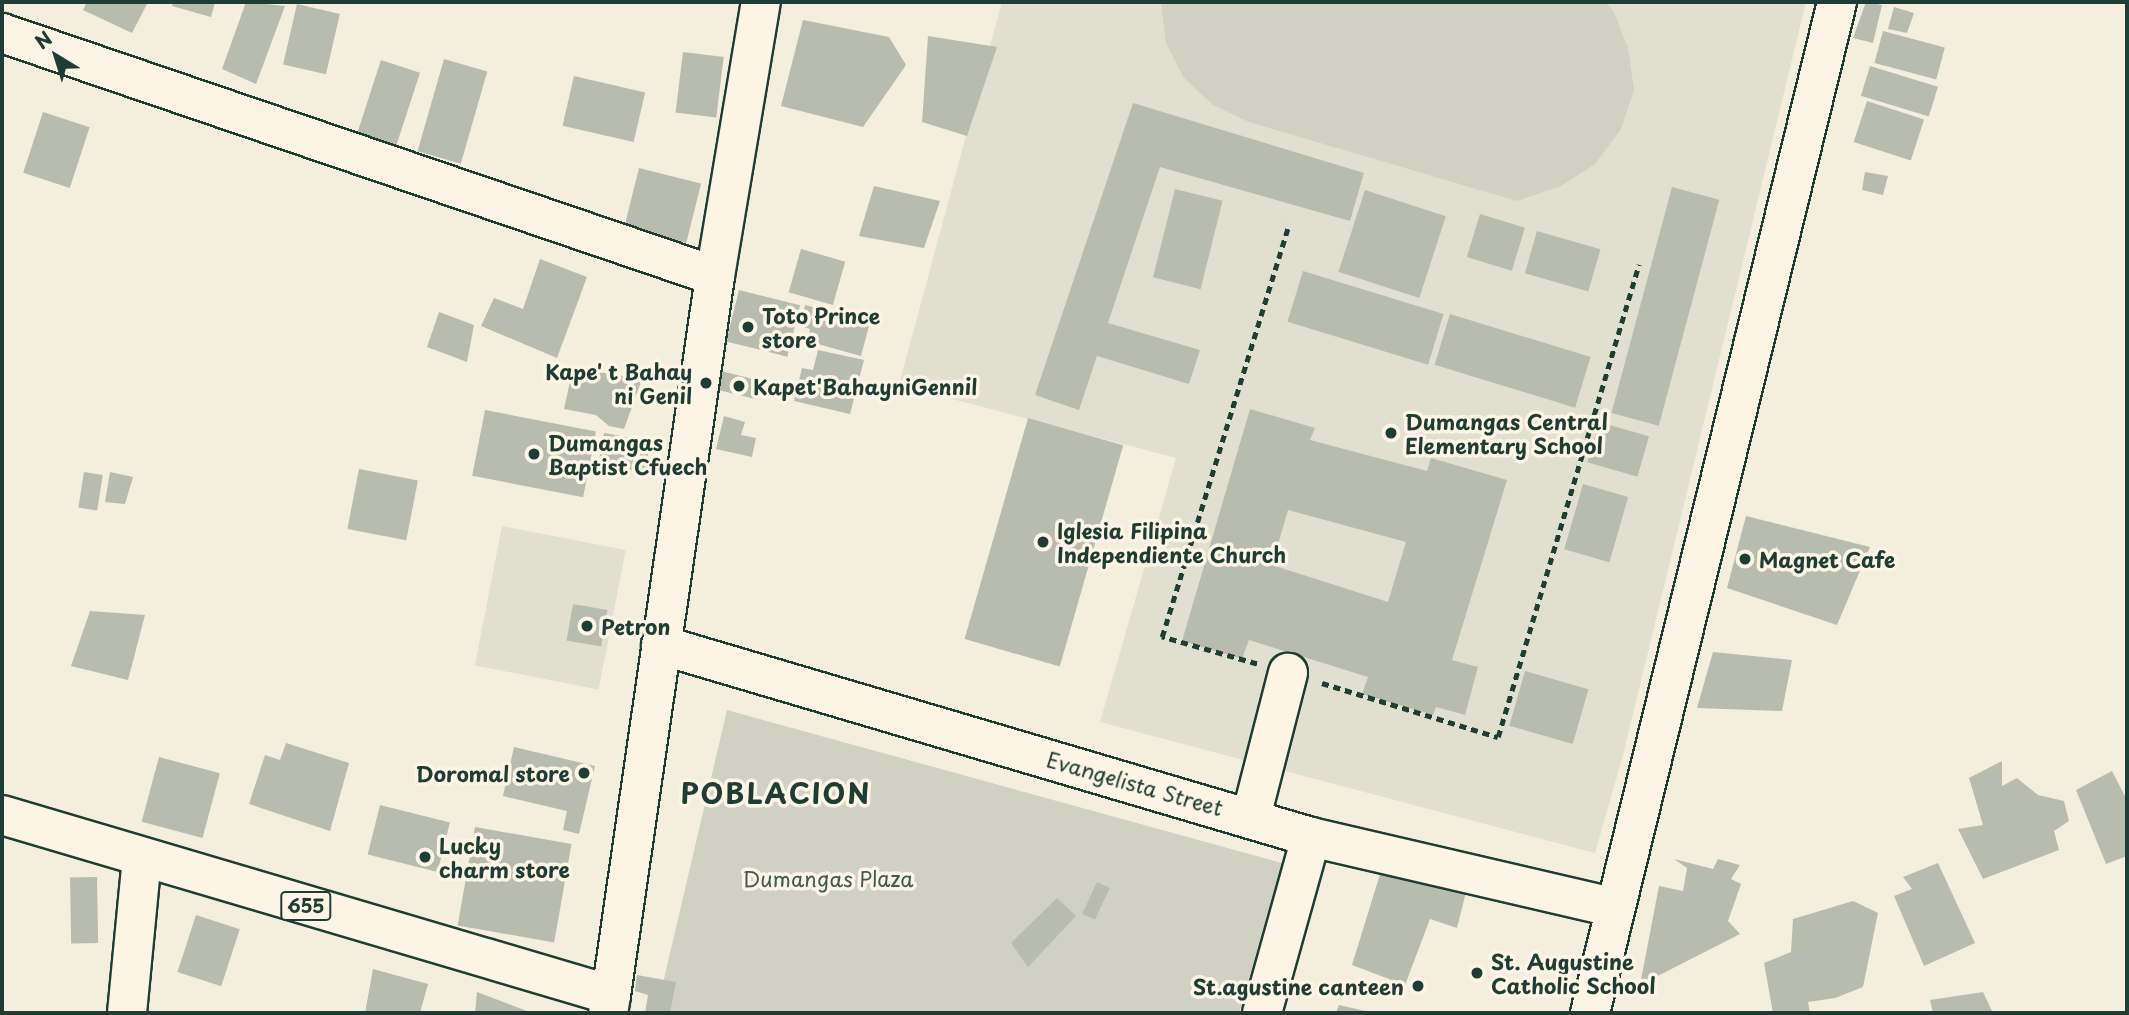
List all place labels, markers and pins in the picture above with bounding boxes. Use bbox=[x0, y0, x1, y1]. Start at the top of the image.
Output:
place label: Toto Prince store bbox=[762, 302, 882, 352]
marker: Toto Prince store bbox=[740, 319, 756, 335]
place label: Kape' t Bahay ni Genil bbox=[543, 358, 692, 408]
place label: Kapet'BahayniGennil bbox=[753, 373, 977, 399]
marker: Kape' t Bahay ni Genil bbox=[698, 375, 714, 391]
marker: Kapet'BahayniGennil bbox=[731, 378, 747, 394]
place label: Dumangas Central Elementary School bbox=[1405, 408, 1608, 458]
marker: Dumangas Central Elementary School bbox=[1383, 425, 1399, 441]
place label: Dumangas Baptist Cfuech bbox=[548, 429, 708, 479]
marker: Dumangas Baptist Cfuech bbox=[526, 446, 542, 462]
place label: Iglesia Filipina Independiente Church bbox=[1057, 517, 1287, 567]
marker: Iglesia Filipina Independiente Church bbox=[1035, 534, 1051, 550]
place label: Magnet Cafe bbox=[1759, 546, 1897, 572]
marker: Magnet Cafe bbox=[1737, 551, 1753, 567]
place label: Petron bbox=[601, 613, 670, 639]
marker: Petron bbox=[579, 618, 595, 634]
place label: Doromal store bbox=[415, 760, 570, 786]
marker: Doromal store bbox=[576, 765, 592, 781]
place label: Lucky charm store bbox=[439, 832, 569, 882]
marker: Lucky charm store bbox=[417, 849, 433, 865]
place label: St. Augustine Catholic School bbox=[1491, 948, 1657, 998]
marker: St. Augustine Catholic School bbox=[1469, 965, 1485, 981]
place label: St.agustine canteen bbox=[1192, 973, 1404, 999]
marker: St.agustine canteen bbox=[1410, 978, 1426, 994]

